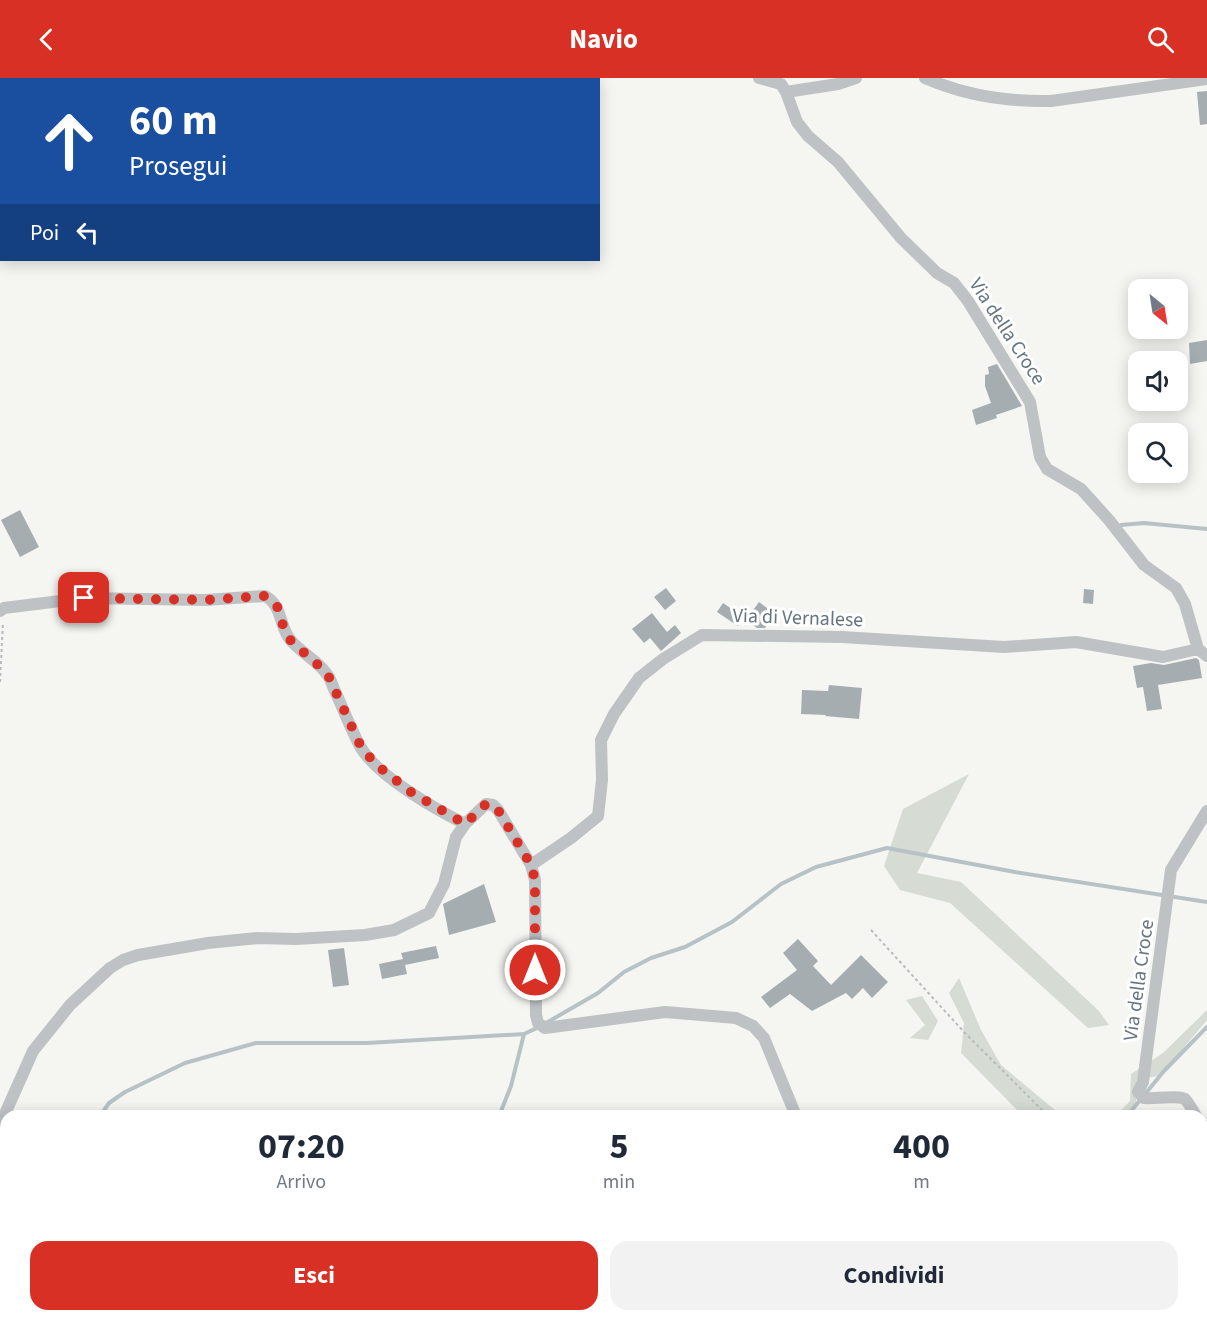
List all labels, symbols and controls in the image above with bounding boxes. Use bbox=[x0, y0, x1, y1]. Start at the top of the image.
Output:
text: Navio bbox=[569, 20, 638, 59]
icon: back bbox=[30, 23, 63, 56]
icon: search bbox=[1144, 23, 1177, 56]
text: 60 m bbox=[129, 91, 218, 151]
icon: ahead bbox=[30, 102, 108, 180]
text: Prosegui bbox=[129, 147, 227, 186]
icon: left bbox=[71, 216, 104, 249]
text: Poi bbox=[30, 217, 59, 249]
street label: Via della Croce bbox=[962, 273, 1052, 390]
north arrow bbox=[1128, 279, 1188, 339]
map controls bbox=[1128, 279, 1188, 483]
button: sound bbox=[1128, 351, 1188, 411]
button: search bbox=[1128, 423, 1188, 483]
pin bbox=[58, 572, 109, 623]
icon: arrive bbox=[67, 581, 100, 614]
street label: Via di Vernalese bbox=[732, 602, 864, 634]
street label: Via della Croce bbox=[1117, 918, 1161, 1043]
position arrow bbox=[503, 938, 567, 1002]
text: 07:20 bbox=[258, 1121, 345, 1172]
text: 5 bbox=[609, 1121, 628, 1172]
text: 400 bbox=[893, 1121, 950, 1172]
text: Arrivo bbox=[276, 1168, 326, 1196]
text: min bbox=[603, 1168, 635, 1196]
text: m bbox=[913, 1168, 930, 1196]
button: Esci bbox=[30, 1241, 598, 1310]
button: Condividi bbox=[610, 1241, 1178, 1310]

